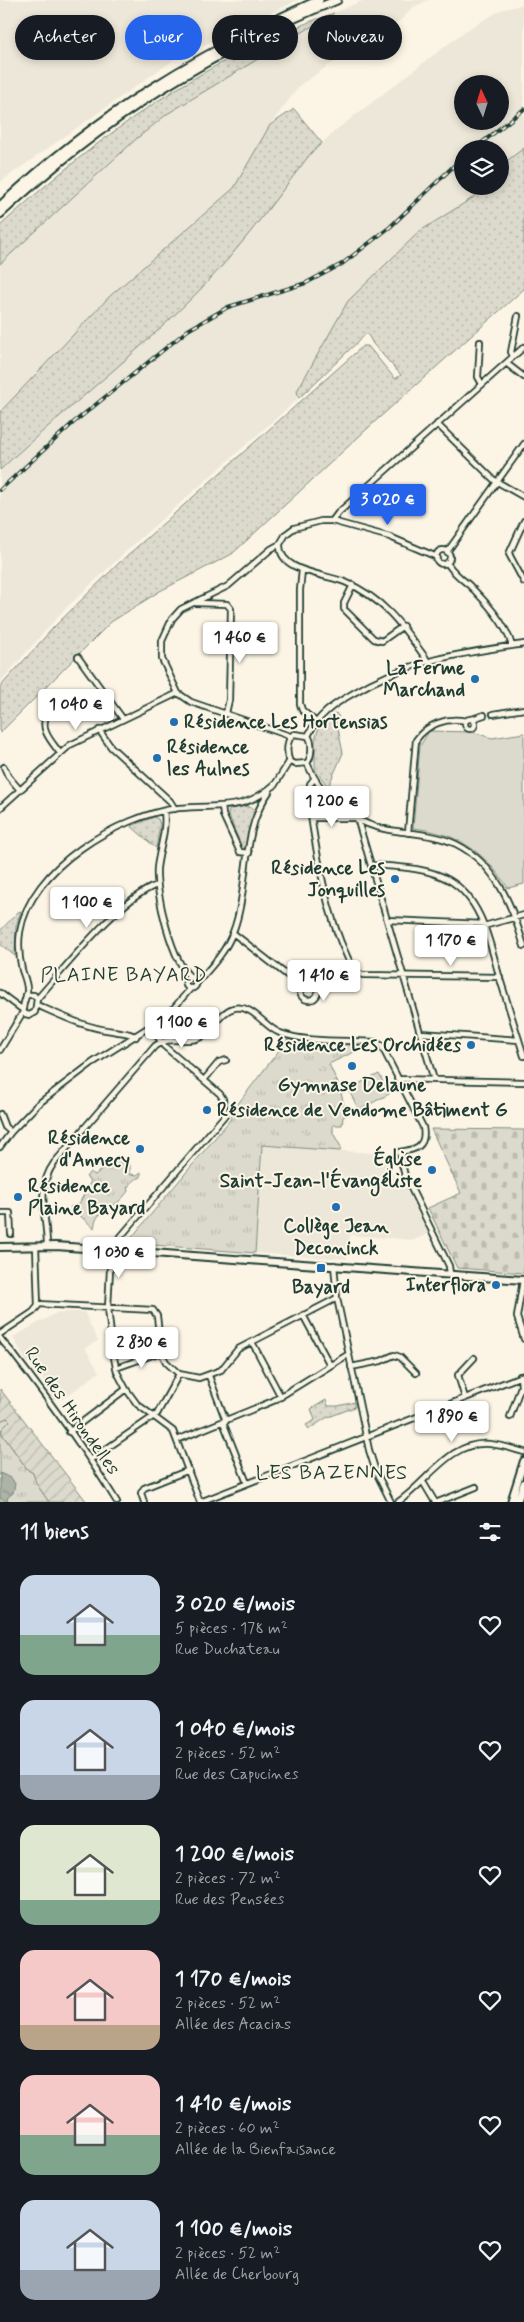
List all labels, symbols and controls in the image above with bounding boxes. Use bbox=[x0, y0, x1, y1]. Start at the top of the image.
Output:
chip: Acheter bbox=[15, 15, 115, 60]
chip: Louer bbox=[125, 15, 202, 60]
chip: Filtres bbox=[212, 15, 298, 60]
chip: Nouveau bbox=[308, 15, 402, 60]
north arrow bbox=[454, 75, 509, 130]
map controls bbox=[454, 75, 509, 195]
button: layers bbox=[454, 140, 509, 195]
pin: 3 020 € bbox=[342, 484, 434, 526]
text: 3 020 € bbox=[361, 489, 415, 510]
pin: 1 460 € bbox=[194, 622, 286, 664]
text: 1 460 € bbox=[214, 627, 266, 648]
place label: La Ferme Marchand bbox=[383, 656, 465, 703]
marker: La Ferme Marchand bbox=[469, 673, 481, 685]
pin: 1 040 € bbox=[30, 688, 122, 731]
text: 1 040 € bbox=[49, 694, 103, 715]
place label: Résidence Les Hortensias bbox=[184, 710, 388, 735]
marker: Résidence Les Hortensias bbox=[168, 716, 180, 728]
place label: Résidence les Aulnes bbox=[167, 735, 250, 782]
marker: Résidence les Aulnes bbox=[151, 752, 163, 764]
pin: 1 200 € bbox=[286, 786, 378, 828]
text: 1 200 € bbox=[305, 791, 359, 812]
place label: Résidence Les Jonquilles bbox=[271, 856, 386, 904]
marker: Résidence Les Jonquilles bbox=[389, 873, 401, 885]
pin: 1 100 € bbox=[41, 886, 133, 929]
text: 1 100 € bbox=[61, 892, 113, 913]
pin: 1 170 € bbox=[405, 924, 497, 967]
text: 1 170 € bbox=[425, 930, 477, 951]
pin: 1 410 € bbox=[278, 960, 370, 1002]
district label: PLAINE BAYARD bbox=[40, 962, 208, 989]
text: 1 410 € bbox=[298, 965, 350, 986]
pin: 1 100 € bbox=[136, 1006, 228, 1049]
text: 1 100 € bbox=[156, 1012, 208, 1033]
place label: Résidence Les Orchidées bbox=[264, 1033, 462, 1058]
marker: Résidence Les Orchidées bbox=[465, 1039, 477, 1051]
marker: Gymnase Delaune bbox=[346, 1060, 358, 1072]
place label: Gymnase Delaune bbox=[278, 1073, 426, 1098]
place label: Résidence de Vendome Bâtiment G bbox=[217, 1098, 508, 1123]
marker: Résidence de Vendome Bâtiment G bbox=[201, 1104, 213, 1116]
place label: Résidence d'Annecy bbox=[48, 1126, 130, 1174]
marker: Résidence d'Annecy bbox=[134, 1143, 146, 1155]
place label: Église Saint-Jean-l'Évangéliste bbox=[220, 1145, 423, 1197]
marker: Église Saint-Jean-l'Évangéliste bbox=[426, 1164, 438, 1176]
place label: Résidence Plaine Bayard bbox=[28, 1174, 145, 1221]
marker: Résidence Plaine Bayard bbox=[12, 1191, 24, 1203]
marker: Collège Jean Deconinck bbox=[330, 1201, 342, 1213]
place label: Collège Jean Deconinck bbox=[283, 1214, 389, 1261]
pin: 1 030 € bbox=[73, 1236, 165, 1279]
text: 1 030 € bbox=[94, 1242, 144, 1263]
marker: Bayard bbox=[315, 1262, 327, 1274]
place label: Interflora bbox=[406, 1273, 486, 1298]
place label: Bayard bbox=[292, 1275, 350, 1300]
marker: Interflora bbox=[490, 1279, 502, 1291]
pin: 2 830 € bbox=[96, 1326, 188, 1369]
text: 2 830 € bbox=[116, 1332, 168, 1353]
street label: Rue des Hirondelles bbox=[18, 1342, 126, 1480]
pin: 1 890 € bbox=[406, 1400, 498, 1443]
text: 1 890 € bbox=[426, 1406, 478, 1427]
district label: LES BAZENNES bbox=[256, 1460, 408, 1487]
text: 11 biens bbox=[20, 1518, 89, 1546]
icon: filters bbox=[476, 1518, 504, 1546]
text: 3 020 €/mois bbox=[175, 1590, 295, 1618]
icon: home bbox=[60, 1595, 120, 1655]
icon: heart bbox=[476, 1611, 504, 1639]
text: 5 pièces · 178 m² bbox=[175, 1618, 288, 1639]
text: Rue Duchateau bbox=[175, 1639, 280, 1660]
text: 1 040 €/mois bbox=[175, 1715, 295, 1743]
icon: home bbox=[60, 1720, 120, 1780]
icon: heart bbox=[476, 1736, 504, 1764]
text: 2 pièces · 52 m² bbox=[175, 1743, 280, 1764]
text: Rue des Capucines bbox=[175, 1764, 298, 1785]
text: 1 200 €/mois bbox=[175, 1840, 294, 1868]
icon: home bbox=[60, 1845, 120, 1905]
icon: heart bbox=[476, 1861, 504, 1889]
text: 2 pièces · 72 m² bbox=[175, 1868, 281, 1889]
text: Rue des Pensées bbox=[175, 1889, 284, 1910]
text: 1 170 €/mois bbox=[175, 1965, 291, 1993]
icon: home bbox=[60, 1970, 120, 2030]
icon: heart bbox=[476, 1986, 504, 2014]
text: 2 pièces · 52 m² bbox=[175, 1993, 280, 2014]
text: Allée des Acacias bbox=[175, 2014, 291, 2035]
text: 1 410 €/mois bbox=[175, 2090, 291, 2118]
icon: home bbox=[60, 2095, 120, 2155]
icon: heart bbox=[476, 2111, 504, 2139]
text: 2 pièces · 60 m² bbox=[175, 2118, 280, 2139]
text: Allée de la Bienfaisance bbox=[175, 2139, 336, 2160]
text: 1 100 €/mois bbox=[175, 2215, 292, 2243]
icon: home bbox=[60, 2220, 120, 2280]
icon: heart bbox=[476, 2236, 504, 2264]
text: 2 pièces · 52 m² bbox=[175, 2243, 280, 2264]
text: Allée de Cherbourg bbox=[175, 2264, 299, 2285]

